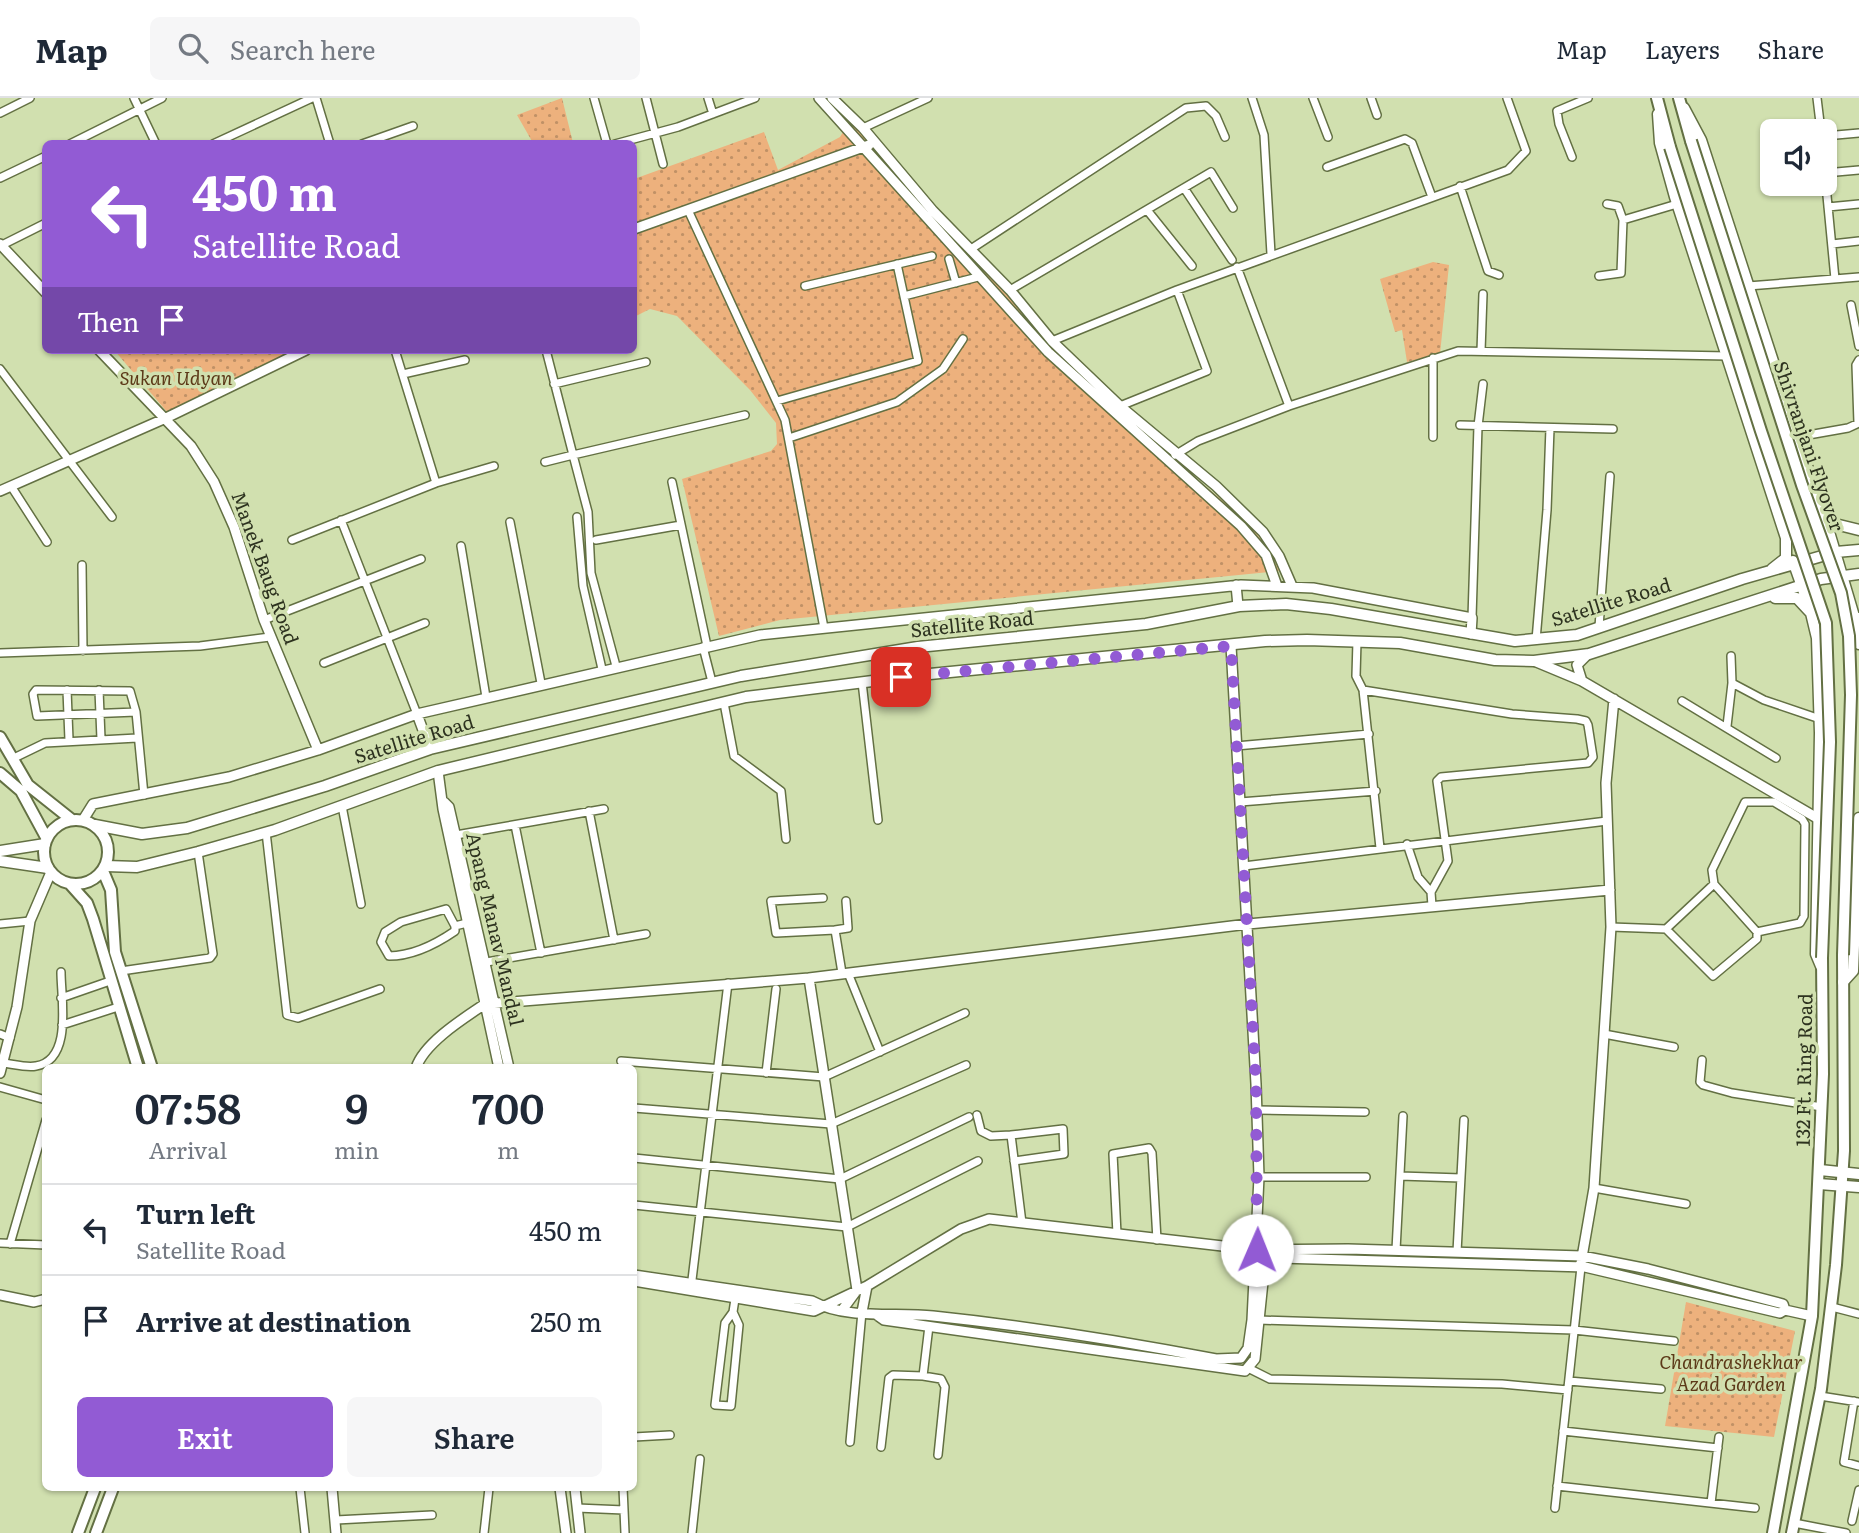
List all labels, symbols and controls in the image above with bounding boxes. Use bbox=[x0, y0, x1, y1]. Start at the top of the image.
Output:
search box bbox=[150, 17, 640, 80]
text: Map bbox=[35, 24, 108, 73]
icon: search bbox=[174, 29, 212, 67]
text: Search here bbox=[230, 29, 376, 68]
text: Map bbox=[1556, 31, 1607, 66]
text: Layers bbox=[1645, 31, 1719, 66]
text: Share bbox=[1757, 31, 1824, 66]
map controls bbox=[1760, 119, 1837, 196]
button: sound bbox=[1760, 119, 1837, 196]
text: 450 m bbox=[192, 153, 337, 226]
icon: left bbox=[77, 168, 168, 259]
text: Satellite Road bbox=[192, 220, 401, 268]
text: Then bbox=[77, 301, 139, 340]
icon: arrive bbox=[153, 301, 191, 339]
street label: Shivranjani Flyover bbox=[1768, 357, 1852, 535]
park label: Sukan Udyan bbox=[119, 363, 233, 391]
street label: Manek Baug Road bbox=[225, 487, 307, 648]
street label: Satellite Road bbox=[1547, 569, 1674, 633]
street label: Satellite Road bbox=[909, 603, 1035, 643]
pin bbox=[871, 647, 931, 707]
icon: arrive bbox=[882, 658, 920, 696]
street label: Satellite Road bbox=[350, 706, 477, 770]
street label: Apang Manav Mandal bbox=[460, 829, 532, 1028]
street label: 132 Ft. Ring Road bbox=[1788, 993, 1818, 1147]
text: 07:58 bbox=[135, 1075, 241, 1137]
text: 9 bbox=[345, 1075, 368, 1137]
text: 700 bbox=[472, 1075, 544, 1137]
text: Arrival bbox=[149, 1132, 227, 1166]
text: min bbox=[334, 1132, 379, 1166]
text: m bbox=[497, 1132, 519, 1166]
text: Turn left bbox=[136, 1193, 255, 1232]
text: 450 m bbox=[529, 1210, 602, 1249]
icon: left bbox=[77, 1211, 115, 1249]
position arrow bbox=[1220, 1213, 1294, 1287]
text: Satellite Road bbox=[136, 1232, 286, 1266]
text: Arrive at destination bbox=[136, 1301, 411, 1340]
text: 250 m bbox=[530, 1301, 602, 1340]
icon: arrive bbox=[77, 1302, 115, 1340]
park label: Chandrashekhar Azad Garden bbox=[1659, 1347, 1803, 1397]
button: Exit bbox=[77, 1397, 333, 1477]
button: Share bbox=[347, 1397, 602, 1477]

